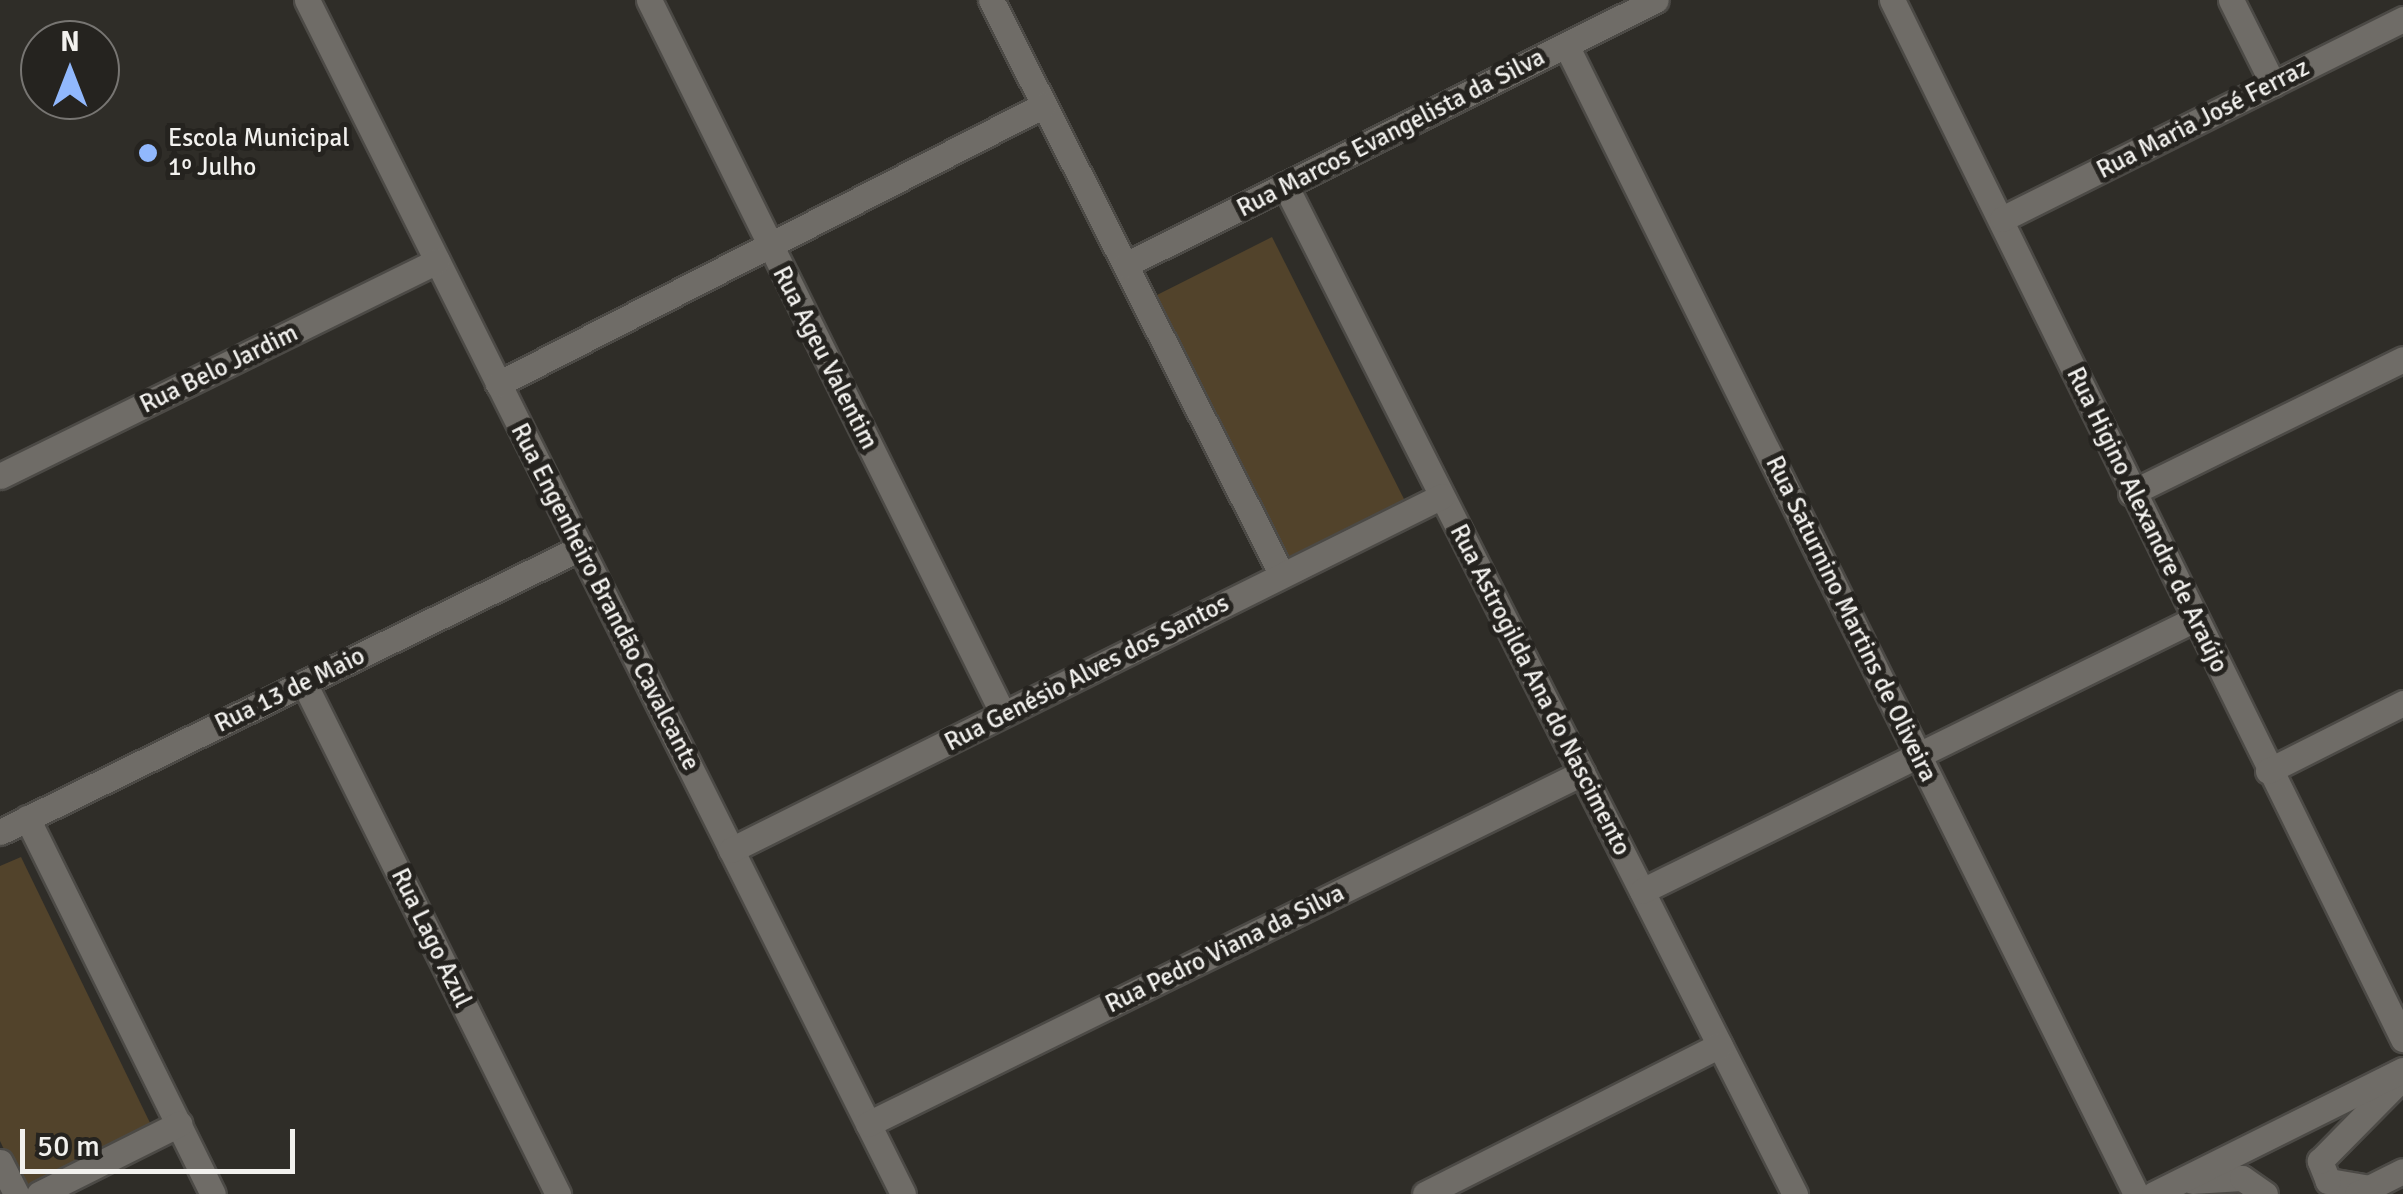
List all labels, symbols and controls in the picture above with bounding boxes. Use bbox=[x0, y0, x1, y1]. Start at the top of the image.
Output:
north arrow bbox=[20, 20, 120, 120]
text: N bbox=[60, 25, 80, 59]
street label: Rua Marcos Evangelista da Silva bbox=[1232, 42, 1550, 224]
street label: Rua Maria José Ferraz bbox=[2092, 53, 2314, 185]
place label: Escola Municipal 1º Julho bbox=[168, 124, 350, 183]
marker: Escola Municipal 1º Julho bbox=[137, 142, 159, 164]
street label: Rua Ageu Valentim bbox=[766, 262, 884, 454]
street label: Rua Belo Jardim bbox=[135, 318, 303, 420]
street label: Rua Higino Alexandre de Araújo bbox=[2060, 362, 2234, 678]
street label: Rua Engenheiro Brandão Cavalcante bbox=[504, 418, 706, 776]
street label: Rua Saturnino Martins de Oliveira bbox=[1759, 451, 1943, 787]
street label: Rua Astrogilda Ana do Nascimento bbox=[1443, 520, 1637, 860]
street label: Rua Genésio Alves dos Santos bbox=[940, 588, 1234, 758]
street label: Rua 13 de Maio bbox=[210, 641, 370, 739]
street label: Rua Lago Azul bbox=[384, 864, 478, 1012]
street label: Rua Pedro Viana da Silva bbox=[1101, 878, 1349, 1020]
scale bar bbox=[25, 1109, 300, 1171]
text: 50 m bbox=[37, 1128, 100, 1165]

